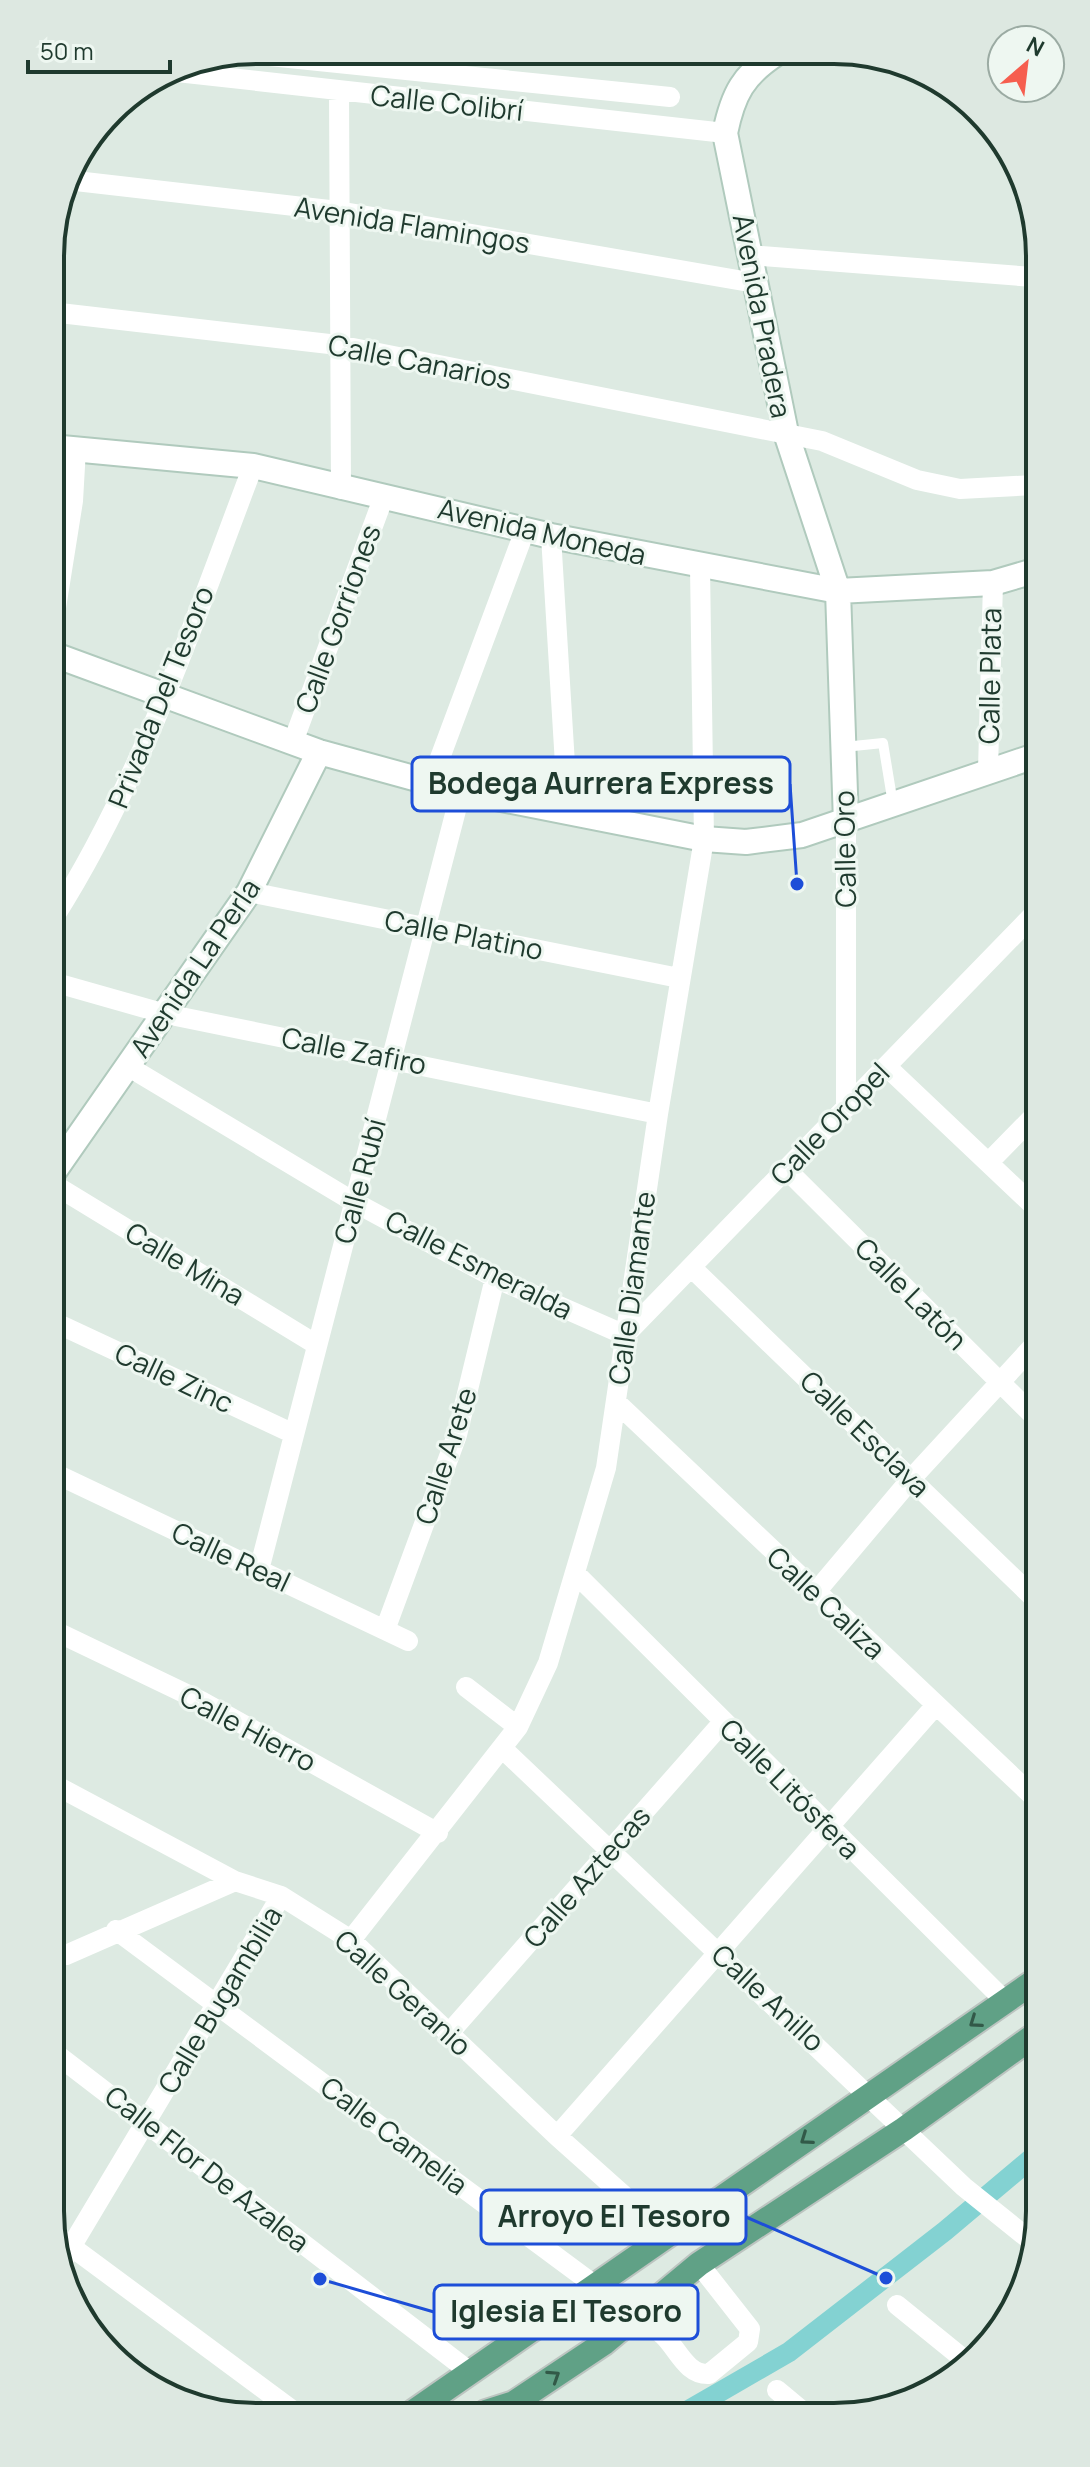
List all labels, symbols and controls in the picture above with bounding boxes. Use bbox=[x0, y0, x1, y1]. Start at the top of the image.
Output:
scale bar bbox=[28, 24, 170, 74]
north arrow bbox=[986, 24, 1066, 104]
text: N bbox=[1021, 29, 1049, 63]
text: 50 m bbox=[40, 34, 94, 67]
street label: Calle Colibrí bbox=[369, 75, 525, 129]
street label: Avenida Flamingos bbox=[292, 187, 533, 261]
street label: Avenida Pradera bbox=[725, 210, 801, 421]
street label: Calle Canarios bbox=[325, 325, 515, 397]
street label: Avenida Moneda bbox=[435, 489, 650, 573]
street label: Calle Gorriones bbox=[285, 519, 389, 718]
street label: Privada Del Tesoro bbox=[98, 580, 222, 813]
street label: Calle Plata bbox=[969, 607, 1009, 745]
callout: Bodega Aurrera Express bbox=[412, 757, 790, 811]
text: Bodega Aurrera Express bbox=[428, 762, 774, 803]
street label: Calle Oro bbox=[824, 790, 864, 908]
street label: Avenida La Perla bbox=[120, 871, 268, 1064]
street label: Calle Platino bbox=[382, 900, 547, 968]
street label: Calle Zafiro bbox=[279, 1017, 430, 1083]
street label: Calle Oropel bbox=[761, 1054, 897, 1193]
street label: Calle Rubí bbox=[324, 1114, 394, 1247]
street label: Calle Diamante bbox=[599, 1189, 663, 1387]
street label: Calle Esmeralda bbox=[379, 1201, 579, 1328]
street label: Calle Mina bbox=[119, 1213, 252, 1314]
street label: Calle Latón bbox=[847, 1229, 976, 1358]
street label: Calle Zinc bbox=[109, 1333, 240, 1421]
street label: Calle Esclava bbox=[792, 1362, 939, 1505]
street label: Calle Arete bbox=[405, 1382, 485, 1529]
street label: Calle Real bbox=[166, 1512, 297, 1600]
street label: Calle Caliza bbox=[759, 1538, 894, 1667]
street label: Calle Hierro bbox=[174, 1676, 323, 1780]
street label: Calle Litósfera bbox=[712, 1710, 869, 1867]
street label: Calle Aztecas bbox=[514, 1798, 658, 1955]
street label: Calle Bugambilia bbox=[148, 1899, 290, 2100]
street label: Calle Geranio bbox=[327, 1921, 480, 2064]
street label: Calle Anillo bbox=[704, 1935, 833, 2059]
one-way arrow bbox=[969, 2012, 983, 2027]
street label: Calle Camelia bbox=[313, 2067, 476, 2203]
street label: Calle Flor De Azalea bbox=[98, 2076, 318, 2260]
one-way arrow bbox=[800, 2129, 814, 2144]
callout: Arroyo El Tesoro bbox=[481, 2190, 746, 2244]
text: Arroyo El Tesoro bbox=[497, 2195, 731, 2236]
callout: Iglesia El Tesoro bbox=[434, 2285, 698, 2339]
text: Iglesia El Tesoro bbox=[450, 2290, 682, 2331]
one-way arrow bbox=[546, 2371, 560, 2386]

